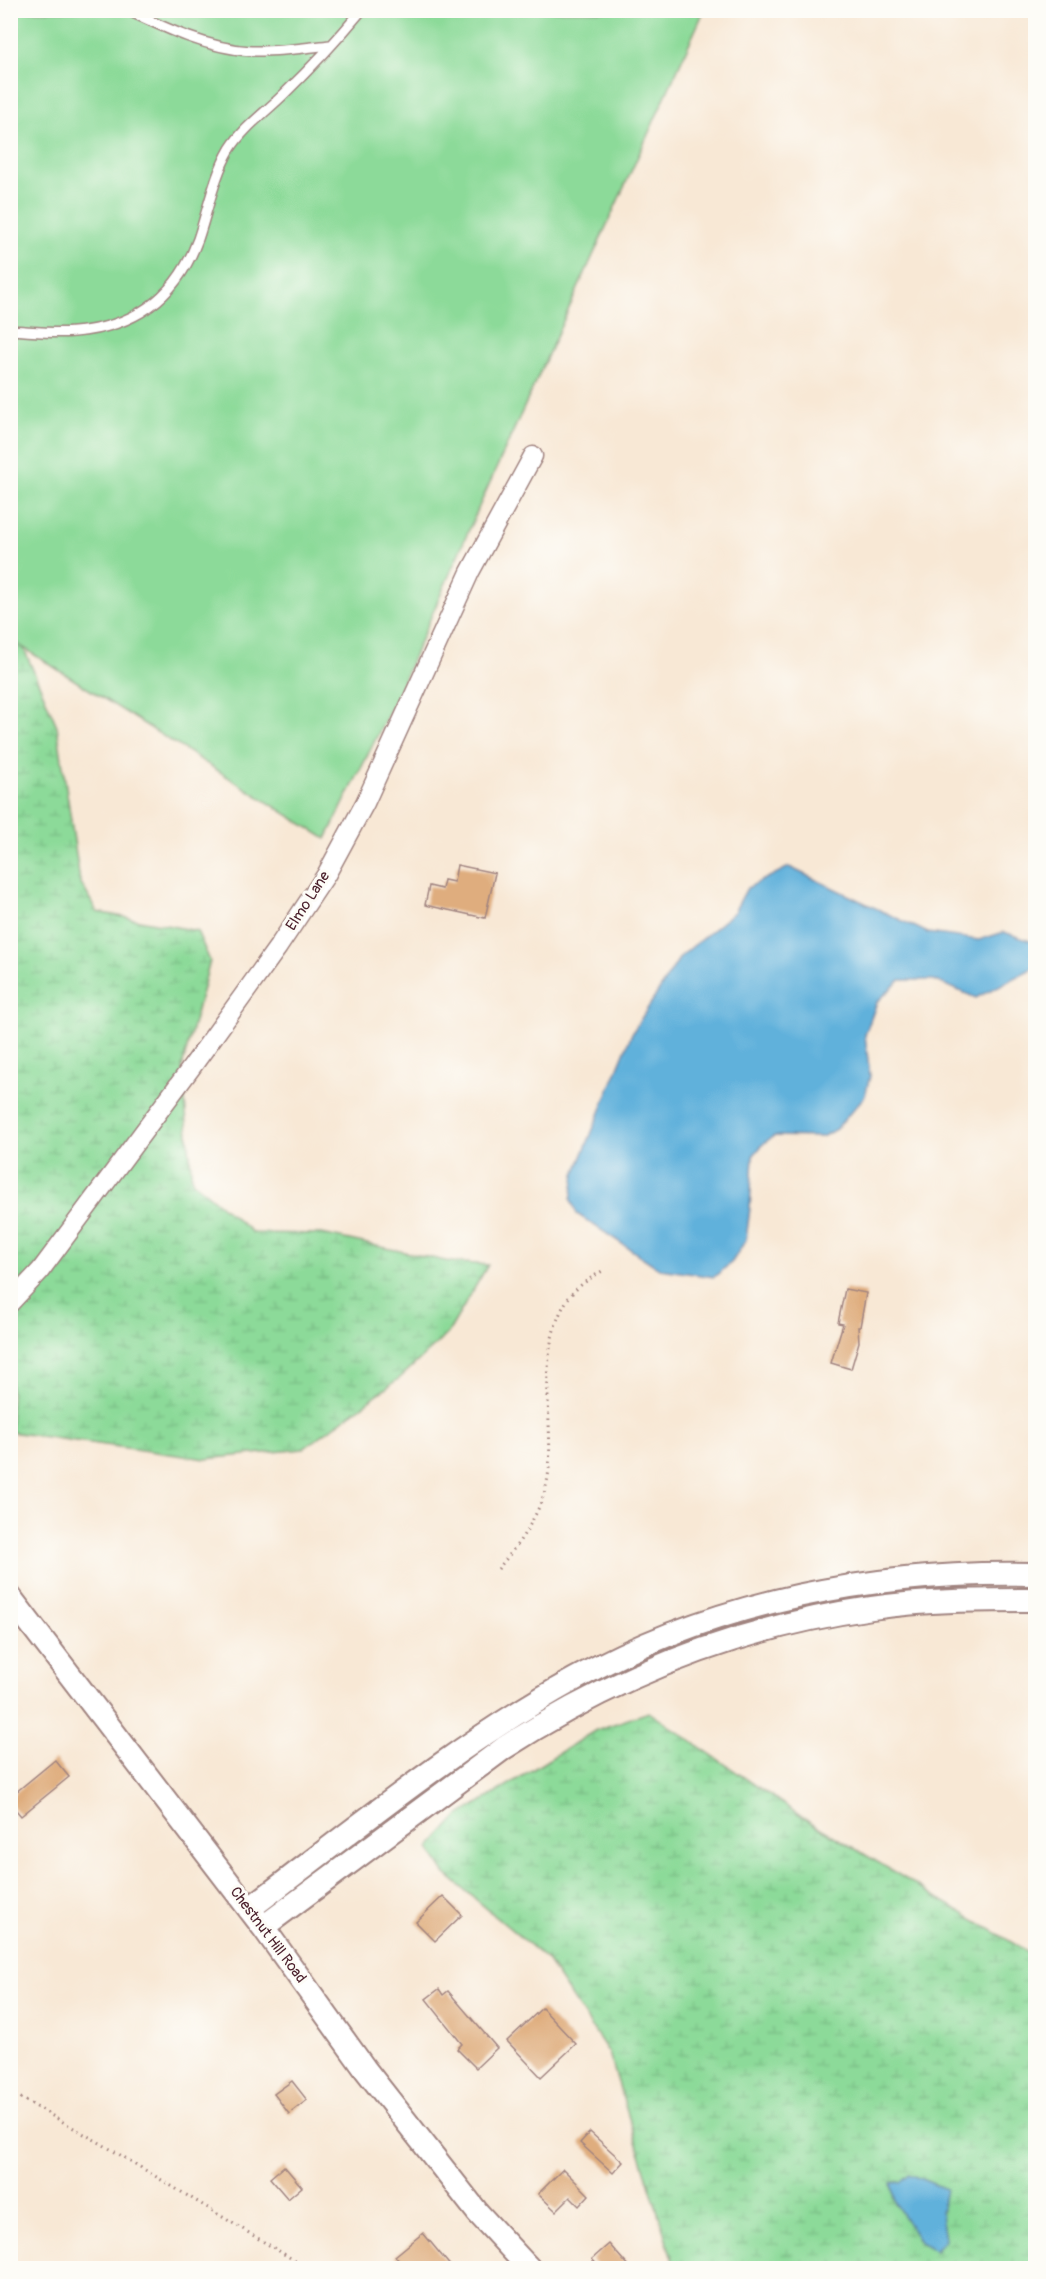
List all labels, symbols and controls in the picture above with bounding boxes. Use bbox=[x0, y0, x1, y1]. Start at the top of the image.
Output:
street label: Elmo Lane bbox=[282, 867, 335, 934]
street label: Chestnut Hill Road bbox=[226, 1883, 310, 1987]

